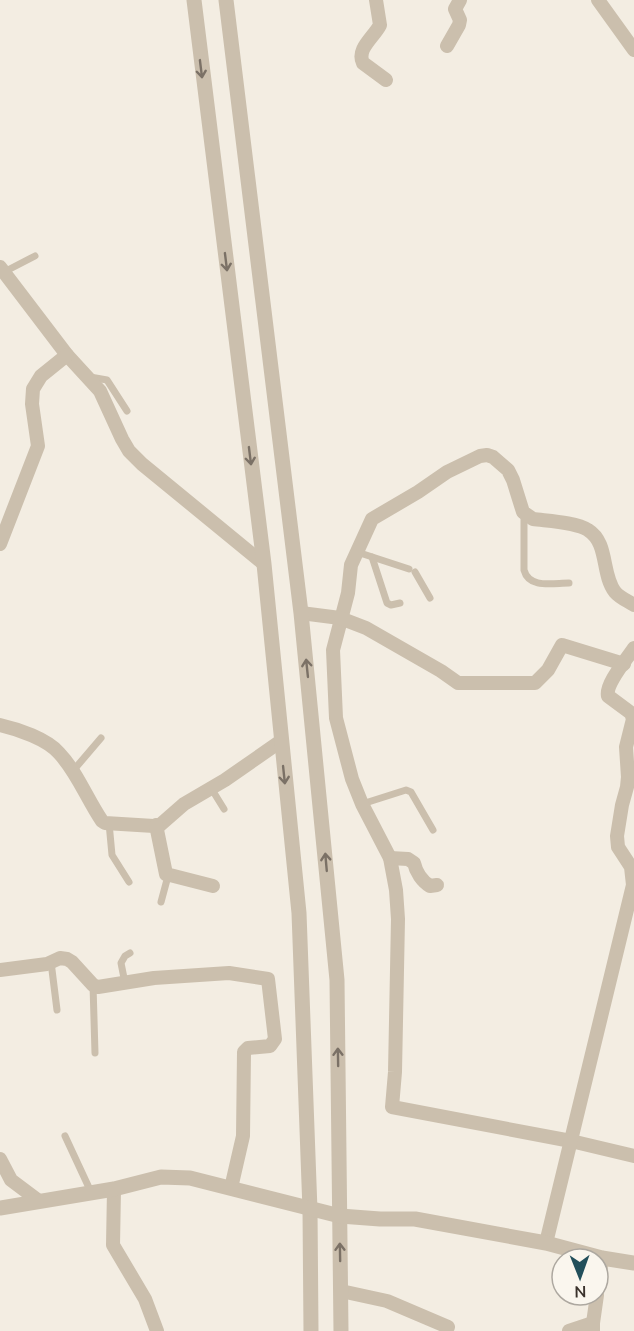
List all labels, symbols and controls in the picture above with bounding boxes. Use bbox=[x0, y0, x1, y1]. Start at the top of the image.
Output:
one-way arrow bbox=[196, 58, 207, 78]
one-way arrow bbox=[221, 252, 232, 272]
one-way arrow bbox=[245, 445, 256, 465]
one-way arrow bbox=[301, 658, 312, 678]
one-way arrow bbox=[279, 764, 290, 784]
one-way arrow bbox=[320, 853, 331, 872]
one-way arrow bbox=[332, 1047, 344, 1067]
one-way arrow bbox=[334, 1242, 346, 1262]
north arrow bbox=[550, 1247, 610, 1307]
text: N bbox=[574, 1280, 586, 1302]

